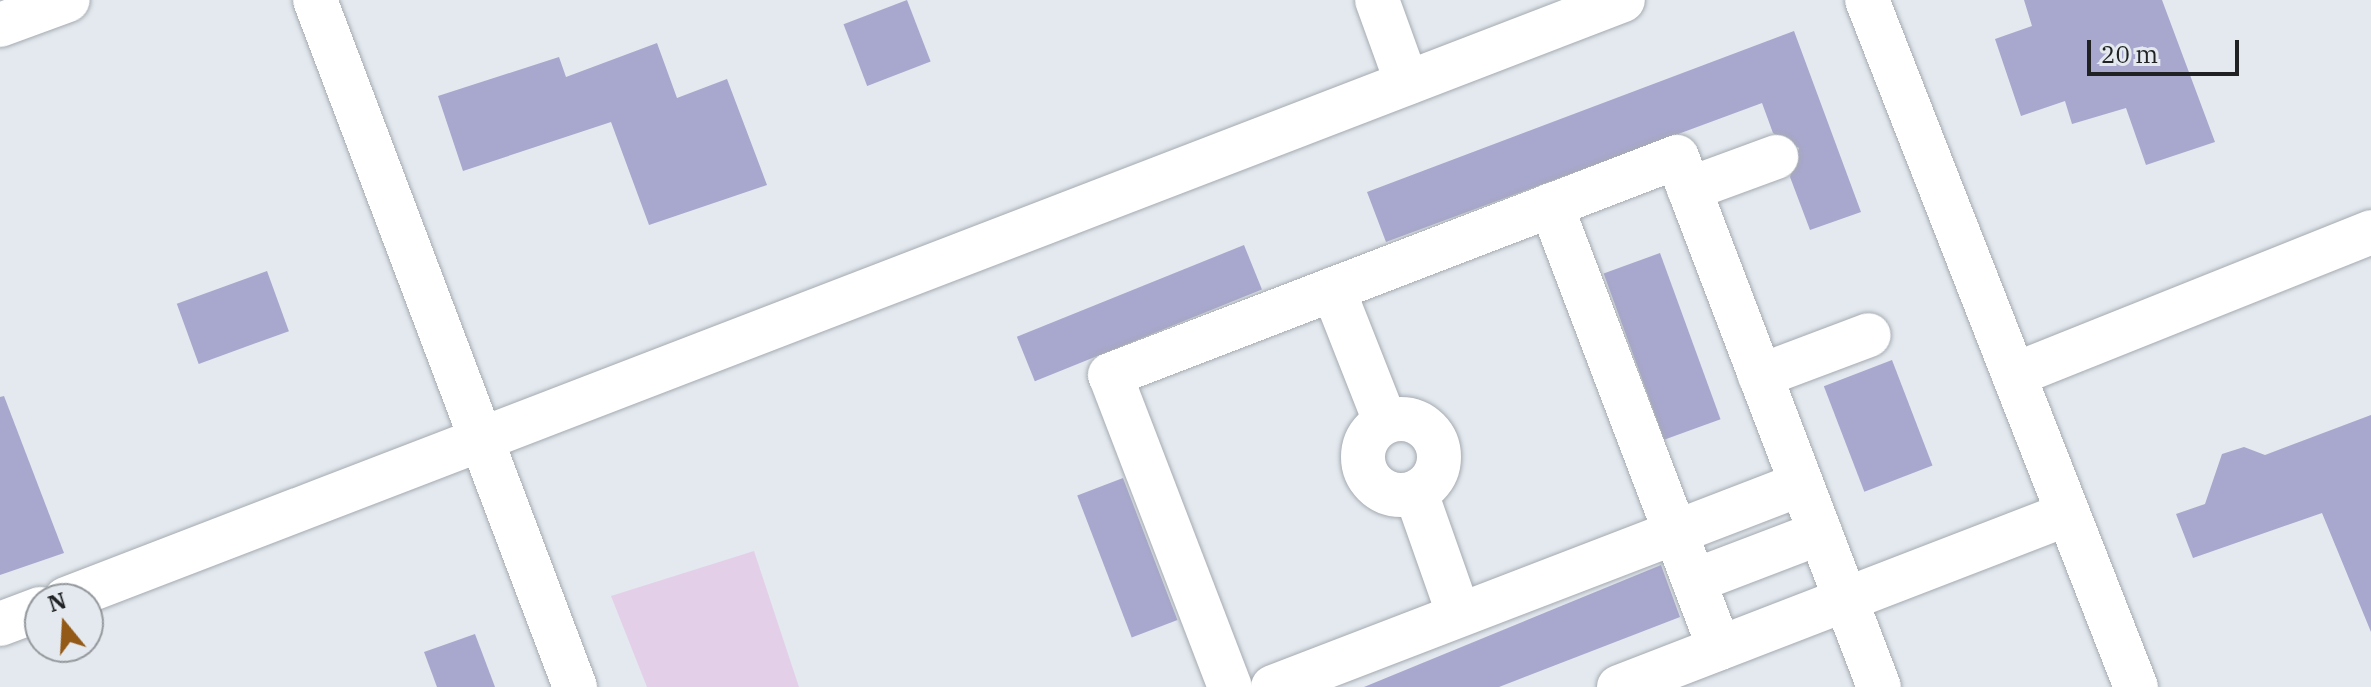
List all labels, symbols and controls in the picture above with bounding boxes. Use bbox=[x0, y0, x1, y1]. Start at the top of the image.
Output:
scale bar bbox=[2091, 24, 2243, 74]
text: 20 m bbox=[2101, 38, 2158, 70]
north arrow bbox=[24, 583, 104, 663]
text: N bbox=[44, 585, 70, 618]

